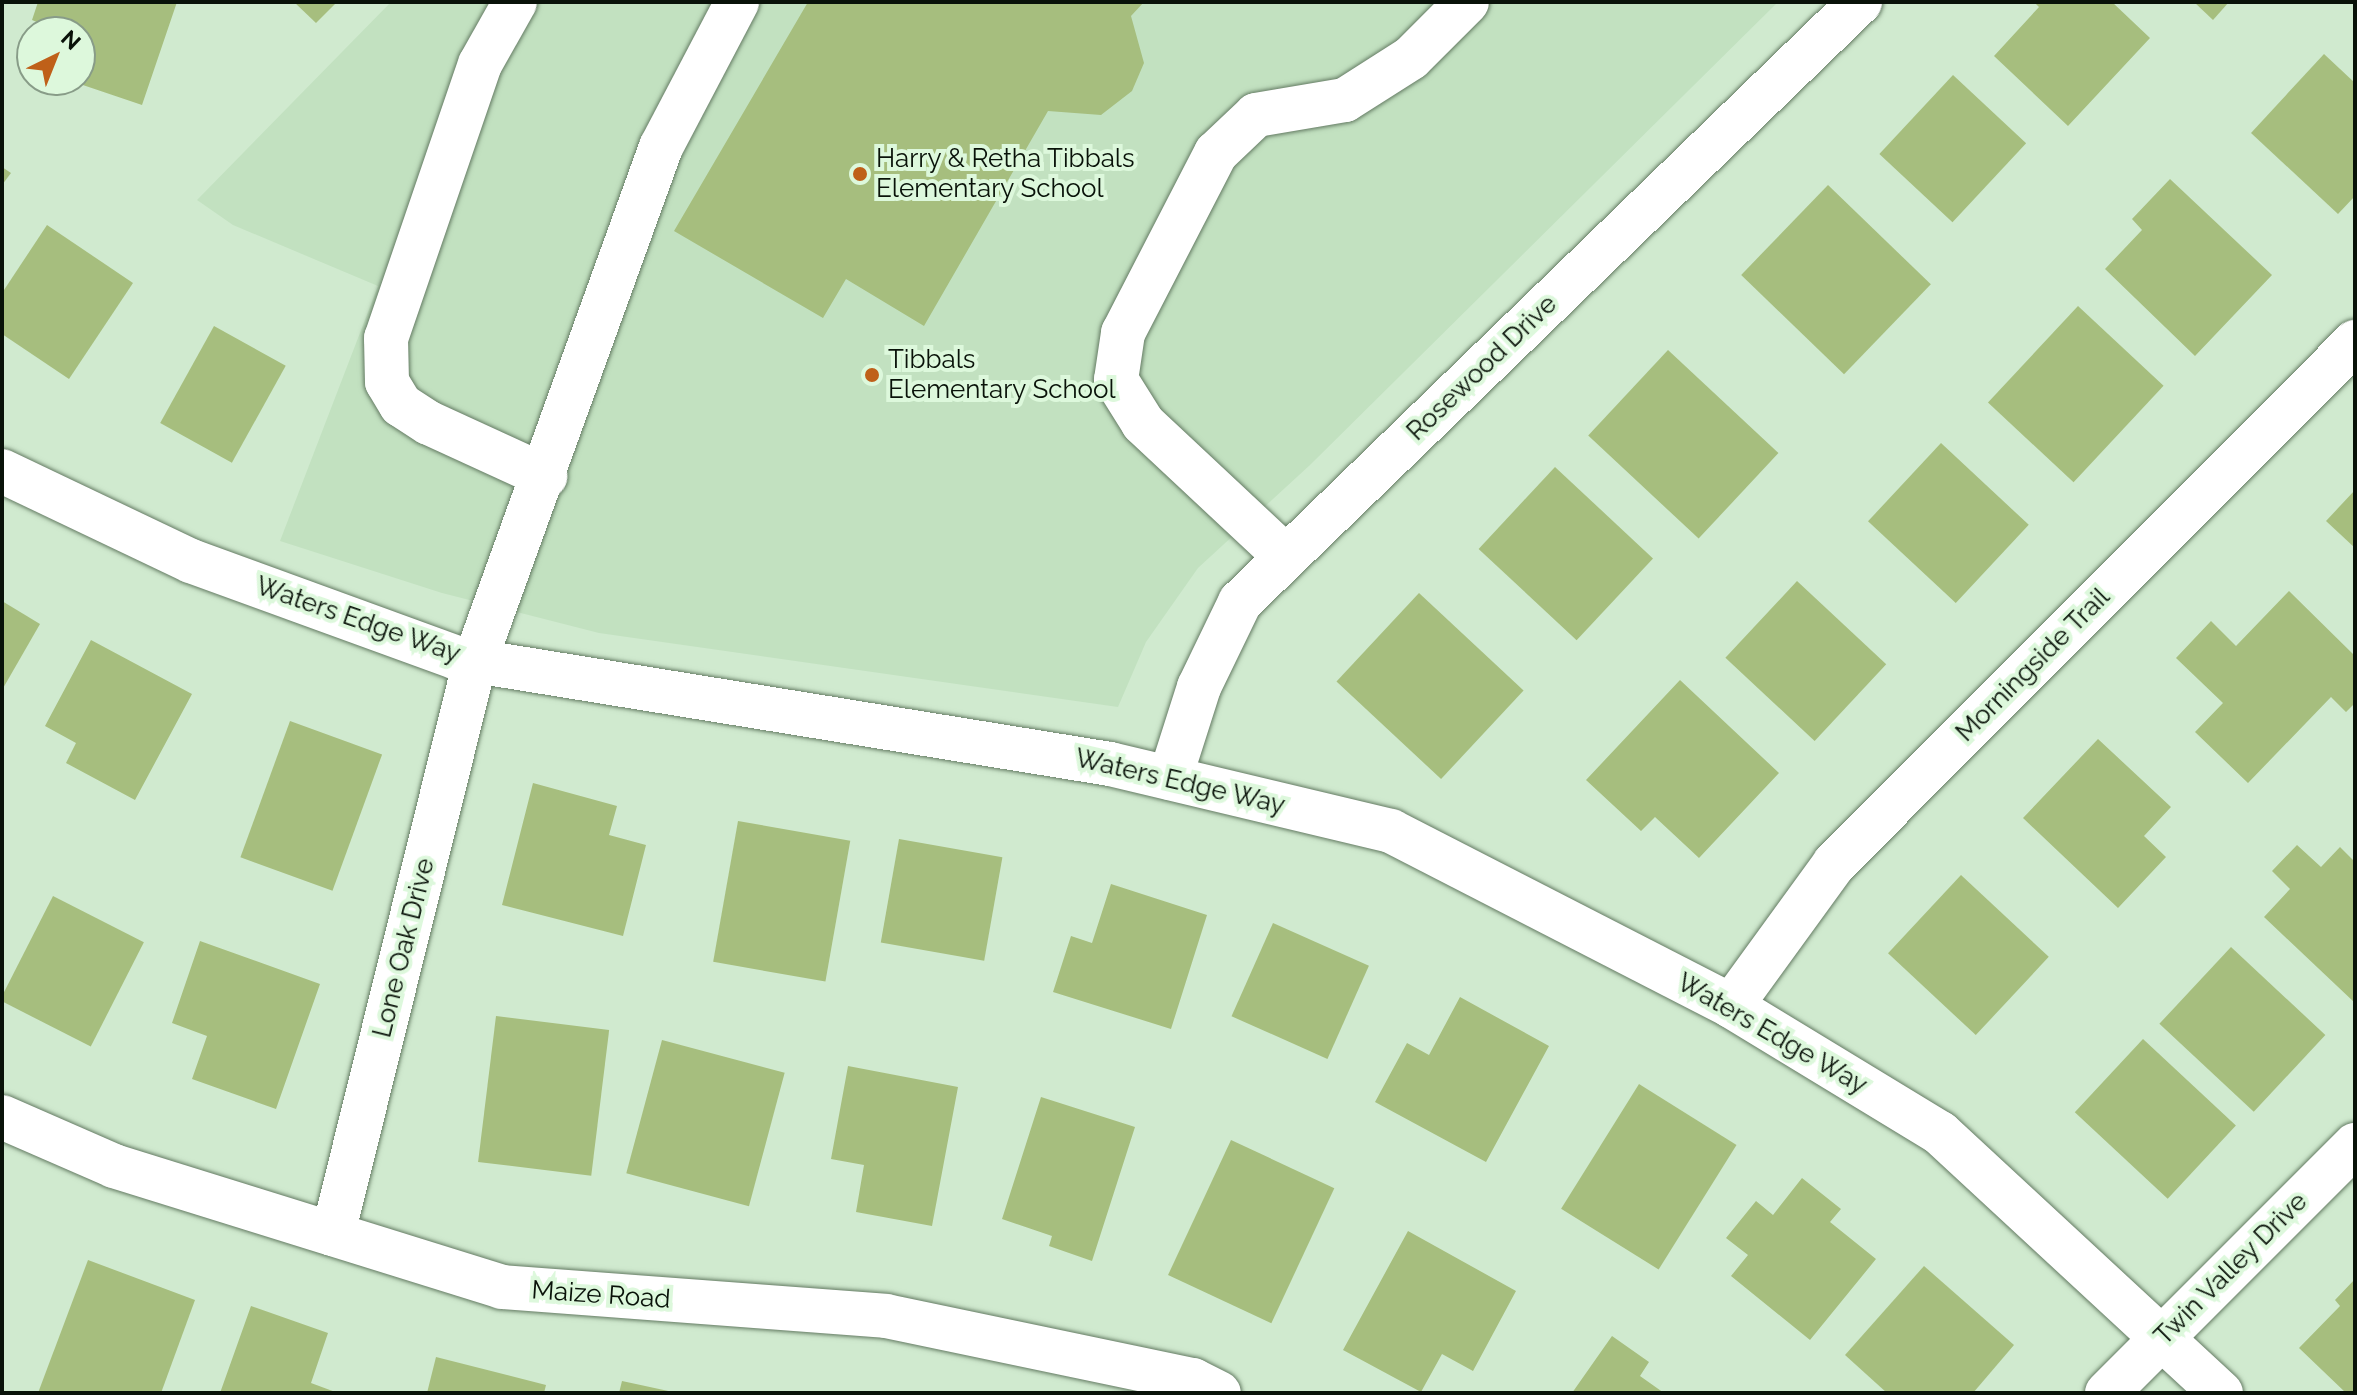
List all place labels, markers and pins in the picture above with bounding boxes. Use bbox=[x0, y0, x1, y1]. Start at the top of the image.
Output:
place label: Harry & Retha Tibbals Elementary School bbox=[876, 143, 1136, 204]
marker: Harry & Retha Tibbals Elementary School bbox=[851, 165, 869, 183]
place label: Tibbals Elementary School bbox=[888, 344, 1116, 406]
marker: Tibbals Elementary School bbox=[863, 366, 881, 384]

